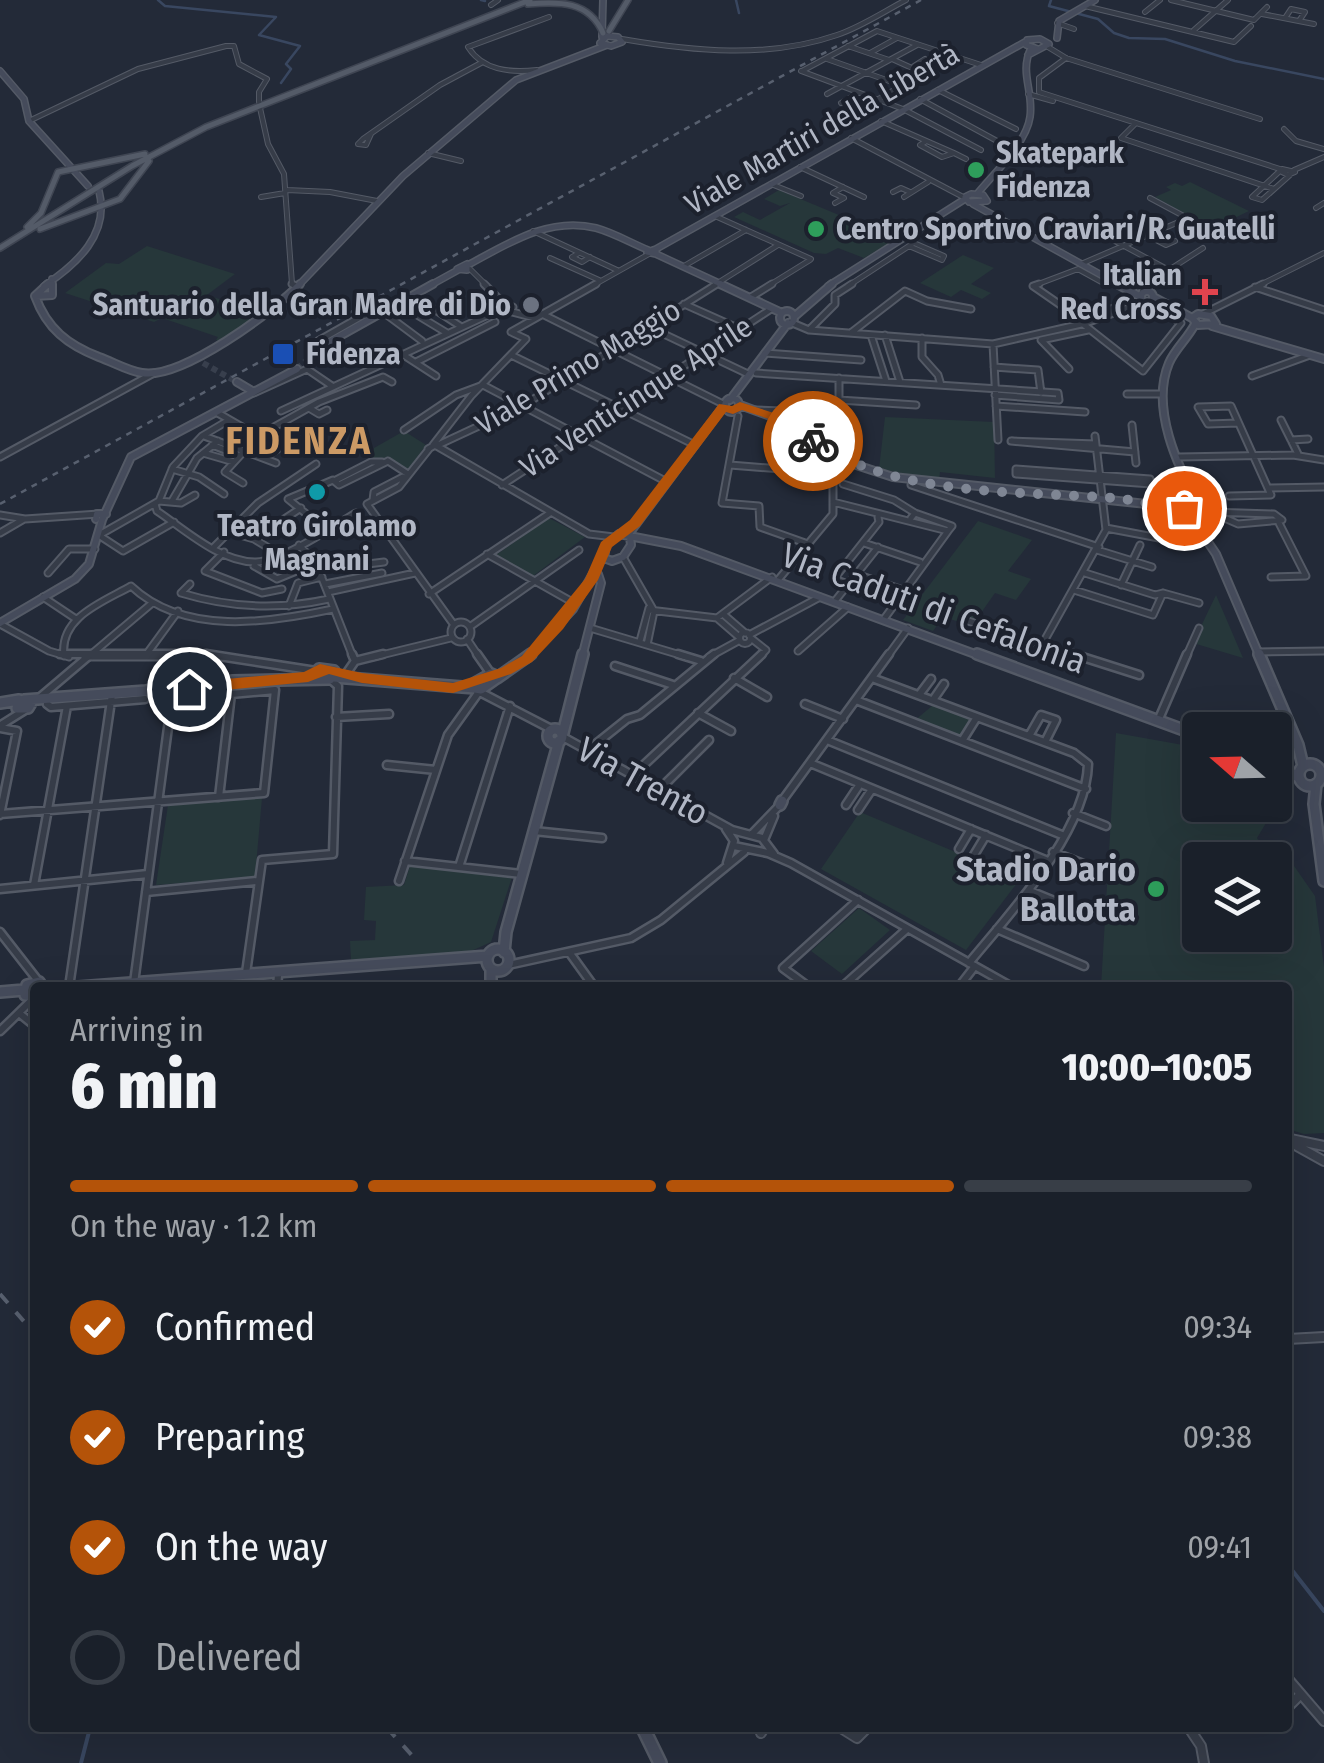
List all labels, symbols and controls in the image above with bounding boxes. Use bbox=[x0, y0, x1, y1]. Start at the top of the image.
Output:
street label: Viale Martiri della Libertà bbox=[679, 36, 965, 222]
place label: Skatepark Fidenza bbox=[996, 135, 1124, 205]
marker: Skatepark Fidenza bbox=[965, 159, 987, 181]
place label: Centro Sportivo Craviari/R. Guatelli bbox=[836, 211, 1275, 247]
marker: Centro Sportivo Craviari/R. Guatelli bbox=[805, 218, 827, 240]
place label: Italian Red Cross bbox=[1060, 257, 1182, 327]
marker: Italian Red Cross bbox=[1192, 279, 1218, 305]
place label: Santuario della Gran Madre di Dio bbox=[93, 287, 511, 323]
street label: Viale Primo Maggio bbox=[469, 292, 687, 442]
marker: Santuario della Gran Madre di Dio bbox=[520, 294, 542, 316]
street label: Via Venticinque Aprile bbox=[513, 309, 759, 485]
place label: Fidenza bbox=[306, 336, 401, 372]
marker: Fidenza bbox=[270, 341, 296, 367]
courier bbox=[763, 391, 863, 491]
icon: bike bbox=[786, 414, 841, 469]
district label: FIDENZA bbox=[225, 418, 373, 464]
pin bbox=[1142, 466, 1227, 551]
marker: Teatro Girolamo Magnani bbox=[306, 481, 328, 503]
icon: bag bbox=[1157, 481, 1212, 536]
place label: Teatro Girolamo Magnani bbox=[217, 508, 417, 578]
street label: Via Caduti di Cefalonia bbox=[776, 533, 1092, 683]
pin bbox=[147, 647, 232, 732]
icon: home bbox=[162, 662, 217, 717]
north arrow bbox=[1182, 712, 1292, 822]
map controls bbox=[1182, 712, 1292, 952]
street label: Via Trento bbox=[570, 728, 716, 834]
button: layers bbox=[1182, 842, 1292, 952]
place label: Stadio Dario Ballotta bbox=[956, 848, 1136, 930]
marker: Stadio Dario Ballotta bbox=[1145, 878, 1167, 900]
text: Arriving in bbox=[70, 1011, 204, 1049]
text: 10:00–10:05 bbox=[1062, 1044, 1252, 1090]
text: 6 min bbox=[70, 1047, 218, 1125]
text: On the way · 1.2 km bbox=[70, 1207, 317, 1245]
icon: check bbox=[70, 1300, 125, 1355]
text: Confirmed bbox=[155, 1304, 315, 1350]
text: 09:34 bbox=[1183, 1308, 1252, 1346]
icon: check bbox=[70, 1410, 125, 1465]
text: Preparing bbox=[155, 1414, 304, 1460]
text: 09:38 bbox=[1183, 1418, 1252, 1456]
icon: check bbox=[70, 1520, 125, 1575]
text: On the way bbox=[155, 1524, 327, 1570]
text: 09:41 bbox=[1187, 1528, 1252, 1566]
text: Delivered bbox=[155, 1634, 302, 1680]

